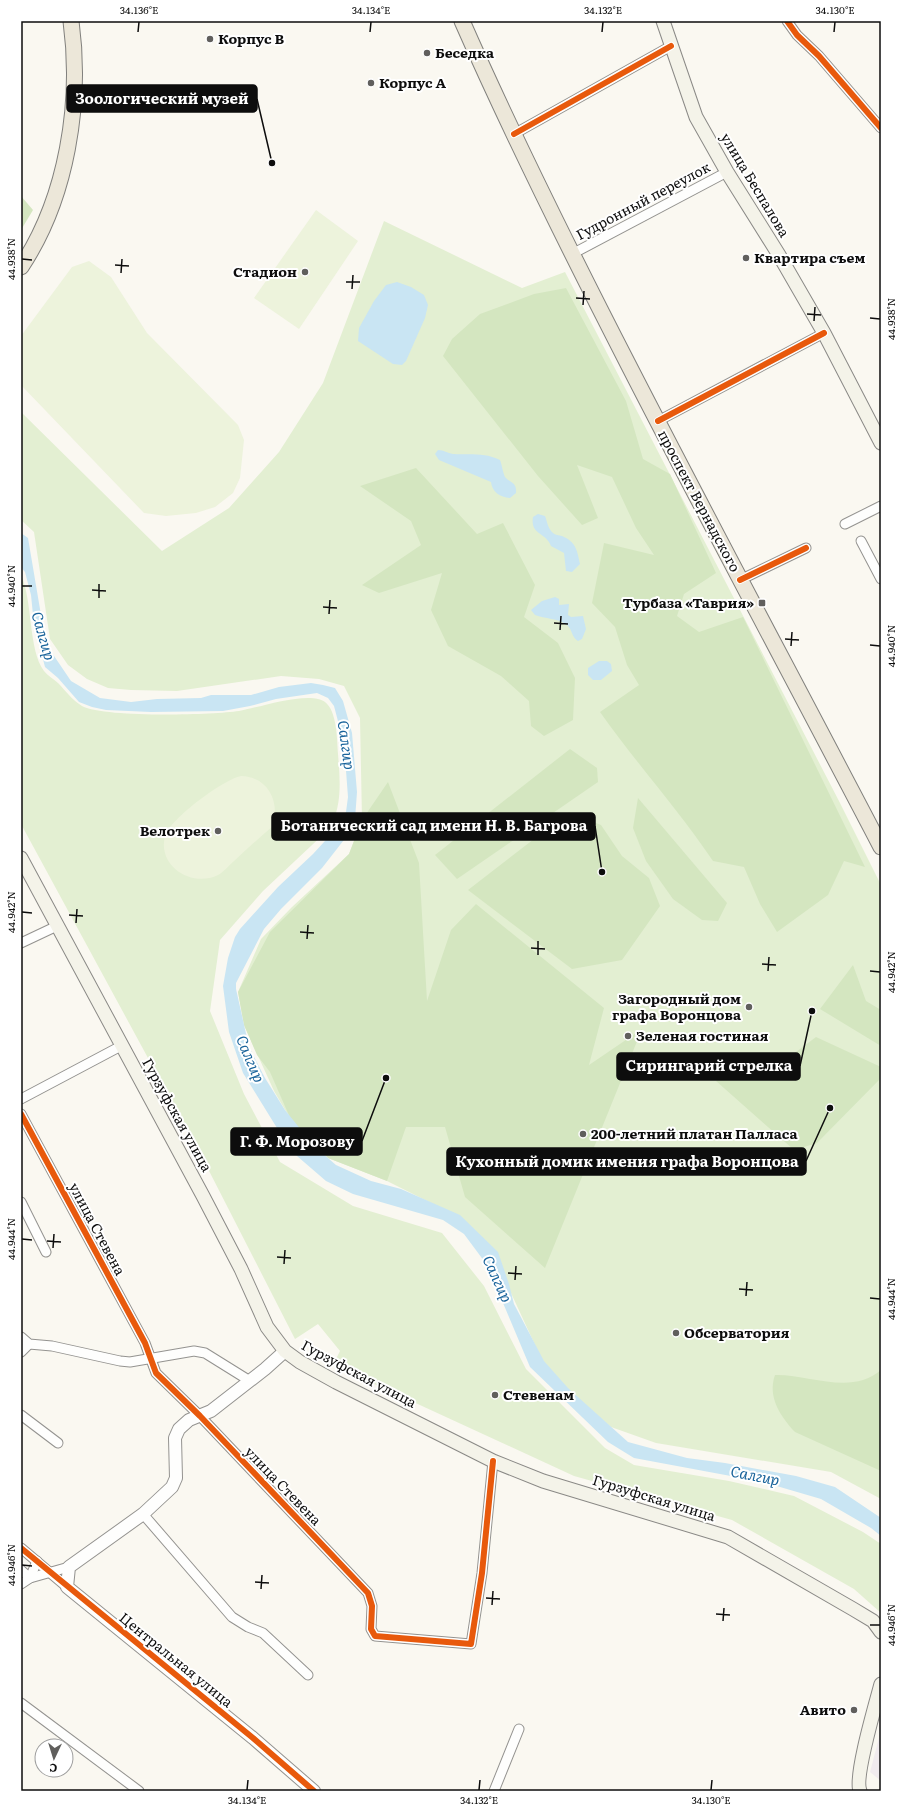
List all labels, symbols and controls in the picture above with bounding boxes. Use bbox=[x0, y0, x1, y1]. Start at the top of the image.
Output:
text: 34.136°E bbox=[120, 2, 158, 17]
text: 34.134°E bbox=[352, 2, 390, 17]
text: 34.132°E bbox=[584, 2, 622, 17]
text: 34.130°E bbox=[815, 2, 855, 17]
place label: Корпус В bbox=[218, 28, 284, 48]
marker: Корпус В bbox=[205, 34, 215, 44]
place label: Беседка bbox=[435, 42, 495, 62]
marker: Беседка bbox=[422, 48, 432, 58]
place label: Корпус А bbox=[379, 72, 446, 92]
marker: Корпус А bbox=[366, 78, 376, 88]
callout: Зоологический музей bbox=[67, 85, 257, 112]
text: Зоологический музей bbox=[75, 86, 249, 109]
street label: улица Беспалова bbox=[717, 128, 795, 241]
street label: Гудронный переулок bbox=[572, 156, 714, 244]
text: 44.938°N bbox=[3, 238, 18, 280]
place label: Квартира съем bbox=[754, 247, 865, 267]
marker: Квартира съем bbox=[741, 253, 751, 263]
place label: Стадион bbox=[233, 261, 297, 281]
marker: Стадион bbox=[300, 267, 310, 277]
text: 44.938°N bbox=[883, 298, 898, 340]
street label: проспект Вернадского bbox=[654, 426, 746, 575]
text: 44.940°N bbox=[3, 565, 18, 607]
place label: Турбаза «Таврия» bbox=[622, 592, 754, 612]
marker: Турбаза «Таврия» bbox=[757, 598, 767, 608]
water label: Салгир bbox=[27, 609, 62, 663]
text: 44.940°N bbox=[883, 625, 898, 667]
water label: Салгир bbox=[333, 719, 362, 771]
callout: Ботанический сад имени Н. В. Багрова bbox=[272, 813, 595, 840]
text: Ботанический сад имени Н. В. Багрова bbox=[281, 813, 588, 836]
place label: Велотрек bbox=[140, 820, 210, 840]
marker: Велотрек bbox=[213, 826, 223, 836]
text: 44.942°N bbox=[3, 891, 18, 933]
text: 44.942°N bbox=[883, 951, 898, 993]
place label: Загородный дом графа Воронцова bbox=[612, 988, 742, 1024]
marker: Загородный дом графа Воронцова bbox=[744, 1002, 754, 1012]
place label: Зеленая гостиная bbox=[636, 1025, 769, 1045]
water label: Салгир bbox=[231, 1031, 272, 1086]
marker: Зеленая гостиная bbox=[623, 1031, 633, 1041]
callout: Сирингарий стрелка bbox=[617, 1053, 800, 1080]
text: Сирингарий стрелка bbox=[626, 1053, 793, 1076]
street label: Гурзуфская улица bbox=[138, 1054, 218, 1176]
place label: 200-летний платан Палласа bbox=[591, 1123, 798, 1143]
callout: Г. Ф. Морозову bbox=[231, 1128, 362, 1155]
text: Г. Ф. Морозову bbox=[240, 1129, 355, 1152]
marker: 200-летний платан Палласа bbox=[578, 1129, 588, 1139]
callout: Кухонный домик имения графа Воронцова bbox=[447, 1148, 806, 1175]
text: Кухонный домик имения графа Воронцова bbox=[455, 1149, 799, 1172]
street label: улица Стевена bbox=[65, 1178, 131, 1279]
text: 44.944°N bbox=[3, 1218, 18, 1260]
water label: Салгир bbox=[477, 1251, 519, 1306]
text: 44.944°N bbox=[883, 1278, 898, 1320]
place label: Обсерватория bbox=[684, 1322, 790, 1342]
marker: Обсерватория bbox=[671, 1328, 681, 1338]
street label: Гурзуфская улица bbox=[298, 1334, 421, 1412]
place label: Стевенам bbox=[503, 1384, 574, 1404]
marker: Стевенам bbox=[490, 1390, 500, 1400]
street label: улица Стевена bbox=[241, 1441, 327, 1530]
water label: Салгир bbox=[729, 1459, 782, 1491]
street label: Гурзуфская улица bbox=[590, 1469, 719, 1525]
text: 44.946°N bbox=[3, 1544, 18, 1586]
text: 44.946°N bbox=[883, 1604, 898, 1646]
street label: Центральная улица bbox=[116, 1607, 238, 1712]
place label: Авито bbox=[800, 1699, 846, 1719]
marker: Авито bbox=[849, 1705, 859, 1715]
north arrow bbox=[34, 1738, 74, 1778]
text: С bbox=[49, 1761, 58, 1777]
text: 34.134°E bbox=[228, 1792, 266, 1807]
text: 34.132°E bbox=[460, 1792, 498, 1807]
text: 34.130°E bbox=[691, 1792, 731, 1807]

